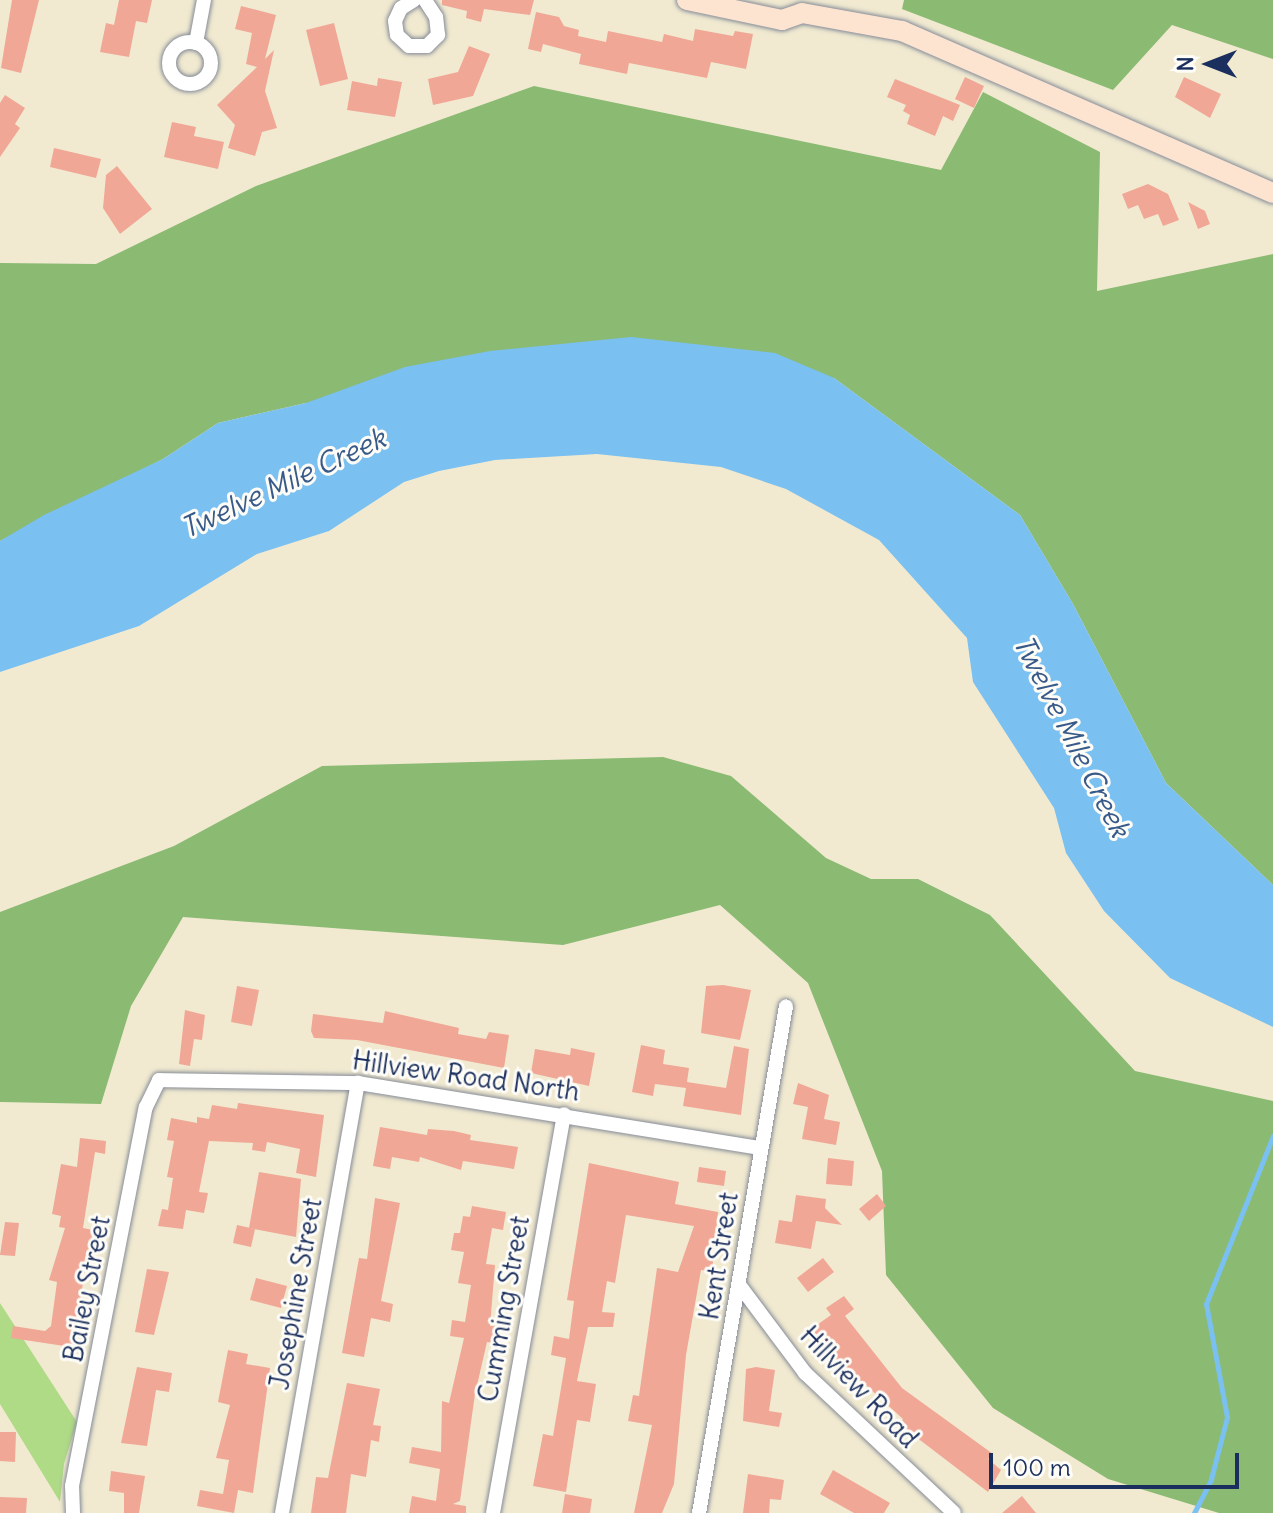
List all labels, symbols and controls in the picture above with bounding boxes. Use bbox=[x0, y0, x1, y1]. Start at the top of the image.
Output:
north arrow bbox=[1169, 24, 1249, 104]
text: N bbox=[1171, 56, 1199, 72]
water label: Twelve Mile Creek bbox=[175, 421, 391, 545]
water label: Twelve Mile Creek bbox=[1007, 630, 1137, 842]
street label: Hillview Road North bbox=[350, 1045, 582, 1107]
street label: Kent Street bbox=[694, 1190, 744, 1322]
street label: Josephine Street bbox=[264, 1196, 328, 1392]
street label: Bailey Street bbox=[58, 1213, 116, 1365]
street label: Cumming Street bbox=[472, 1213, 536, 1405]
street label: Hillview Road bbox=[794, 1320, 924, 1454]
scale bar bbox=[993, 1437, 1243, 1487]
text: 100 m bbox=[1003, 1452, 1071, 1482]

